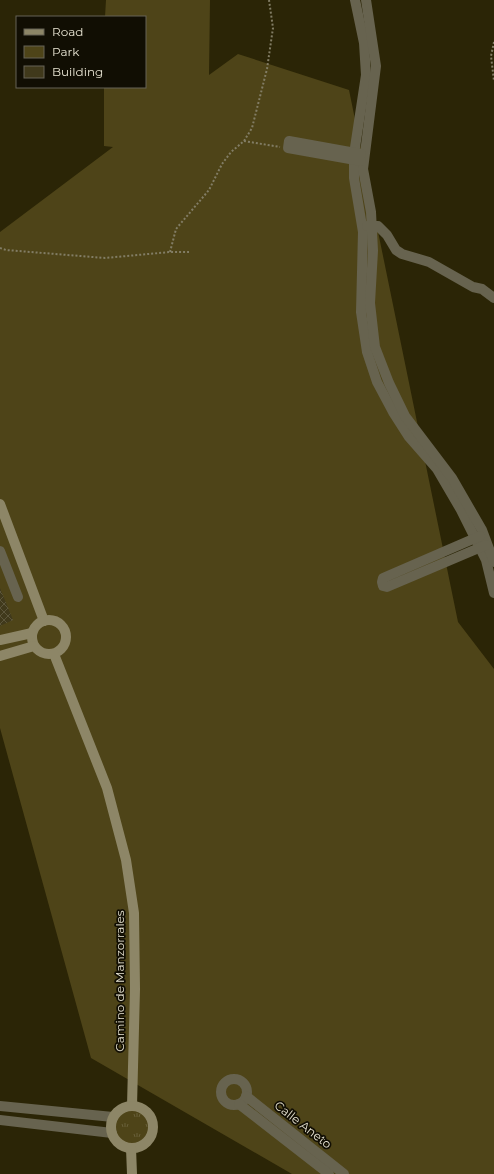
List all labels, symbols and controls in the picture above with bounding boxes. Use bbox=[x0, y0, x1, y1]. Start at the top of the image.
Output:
legend bbox=[16, 16, 146, 88]
text: Road bbox=[52, 24, 83, 39]
text: Park bbox=[52, 44, 80, 59]
text: Building bbox=[52, 64, 103, 79]
street label: Camino de Manzorrales bbox=[112, 910, 127, 1052]
street label: Calle Aneto bbox=[272, 1098, 335, 1152]

